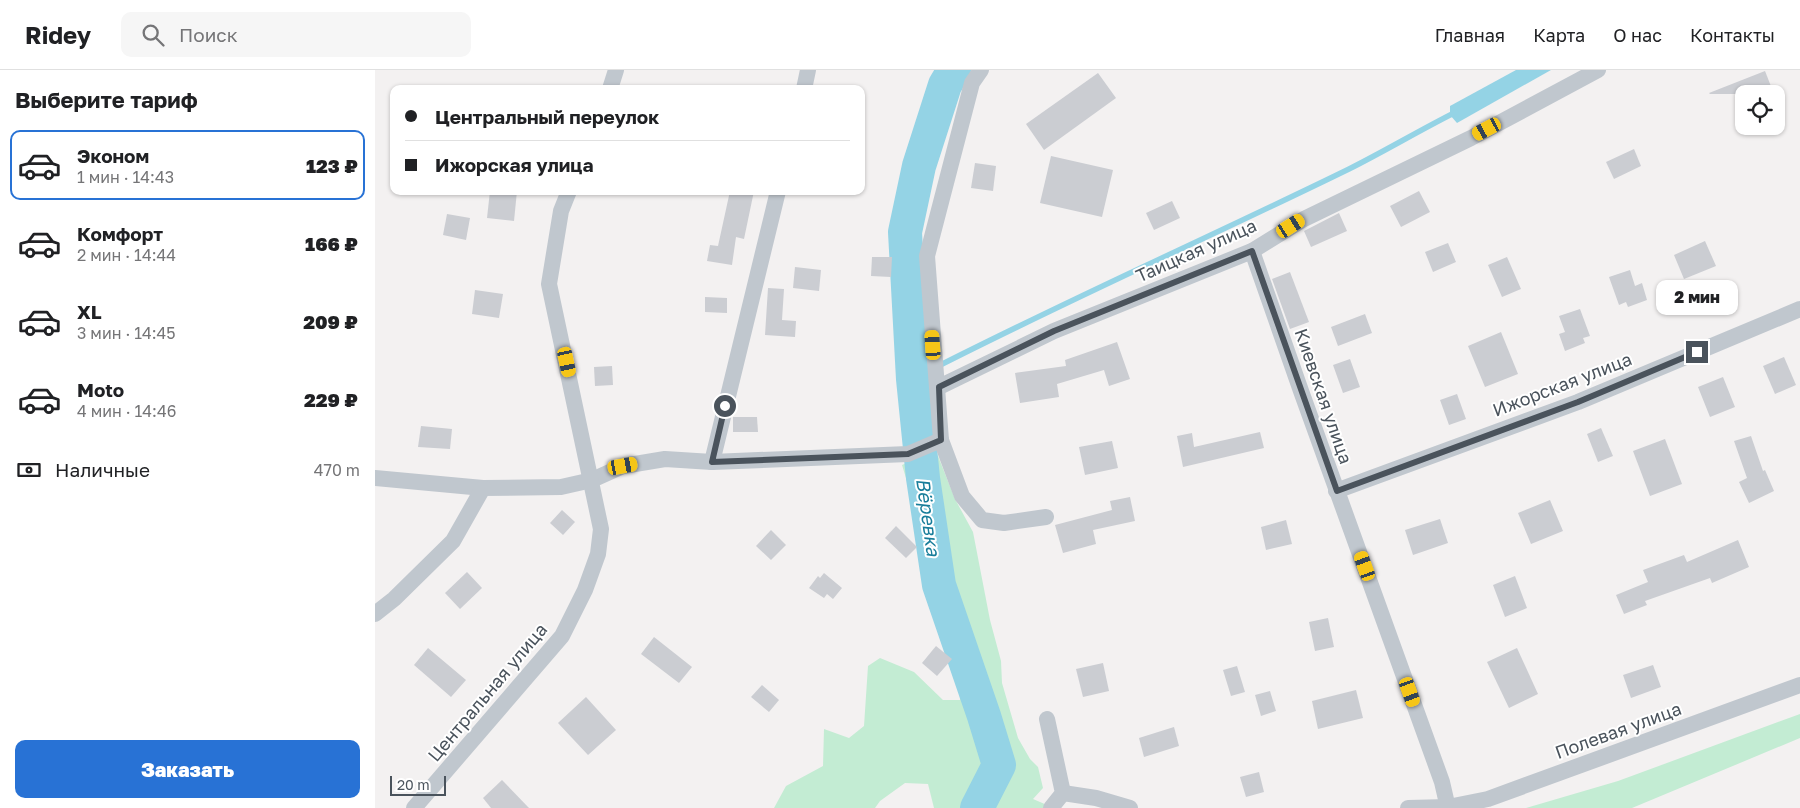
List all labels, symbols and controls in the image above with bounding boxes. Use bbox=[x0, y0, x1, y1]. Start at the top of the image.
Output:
search box bbox=[121, 12, 471, 57]
text: Ridey bbox=[25, 20, 91, 49]
icon: search bbox=[139, 21, 167, 49]
text: Поиск bbox=[179, 23, 238, 46]
text: Главная bbox=[1435, 24, 1505, 46]
text: Карта bbox=[1533, 24, 1585, 46]
text: О нас bbox=[1613, 24, 1662, 46]
text: Контакты bbox=[1690, 24, 1775, 46]
map controls bbox=[1735, 85, 1785, 135]
button: locate bbox=[1735, 85, 1785, 135]
text: Выберите тариф bbox=[15, 86, 198, 113]
text: Центральный переулок bbox=[435, 105, 659, 128]
car bbox=[1470, 115, 1503, 143]
icon: car bbox=[17, 143, 62, 188]
text: Эконом bbox=[77, 144, 149, 167]
text: Ижорская улица bbox=[435, 153, 593, 176]
text: 123 ₽ bbox=[306, 154, 358, 177]
text: 1 мин · 14:43 bbox=[77, 167, 174, 187]
car bbox=[1274, 212, 1307, 240]
street label: Таицкая улица bbox=[1132, 214, 1260, 286]
icon: car bbox=[17, 221, 62, 266]
text: Комфорт bbox=[77, 222, 163, 245]
text: 166 ₽ bbox=[305, 232, 358, 255]
text: 2 мин · 14:44 bbox=[77, 245, 176, 265]
callout: 2 мин bbox=[1656, 280, 1738, 314]
text: 2 мин bbox=[1674, 287, 1720, 307]
icon: car bbox=[17, 299, 62, 344]
text: XL bbox=[77, 300, 102, 323]
text: 209 ₽ bbox=[303, 310, 358, 333]
text: 3 мин · 14:45 bbox=[77, 323, 176, 343]
street label: Киевская улица bbox=[1291, 325, 1357, 467]
car bbox=[924, 330, 941, 360]
route end bbox=[1686, 341, 1708, 363]
car bbox=[556, 346, 577, 378]
street label: Ижорская улица bbox=[1489, 347, 1635, 421]
icon: car bbox=[17, 377, 62, 422]
text: Moto bbox=[77, 378, 124, 401]
text: 229 ₽ bbox=[304, 388, 358, 411]
route start bbox=[714, 395, 736, 417]
text: 4 мин · 14:46 bbox=[77, 401, 176, 421]
icon: cash bbox=[15, 456, 43, 484]
car bbox=[606, 456, 639, 476]
text: Наличные bbox=[55, 458, 150, 481]
text: 470 m bbox=[314, 460, 360, 480]
water label: Вёревка bbox=[912, 476, 946, 559]
car bbox=[1352, 549, 1377, 583]
street label: Центральная улица bbox=[423, 618, 551, 766]
car bbox=[1397, 675, 1422, 709]
street label: Полевая улица bbox=[1552, 697, 1684, 763]
button: Заказать bbox=[15, 740, 360, 798]
scale bar bbox=[390, 773, 446, 796]
text: 20 m bbox=[397, 776, 430, 793]

